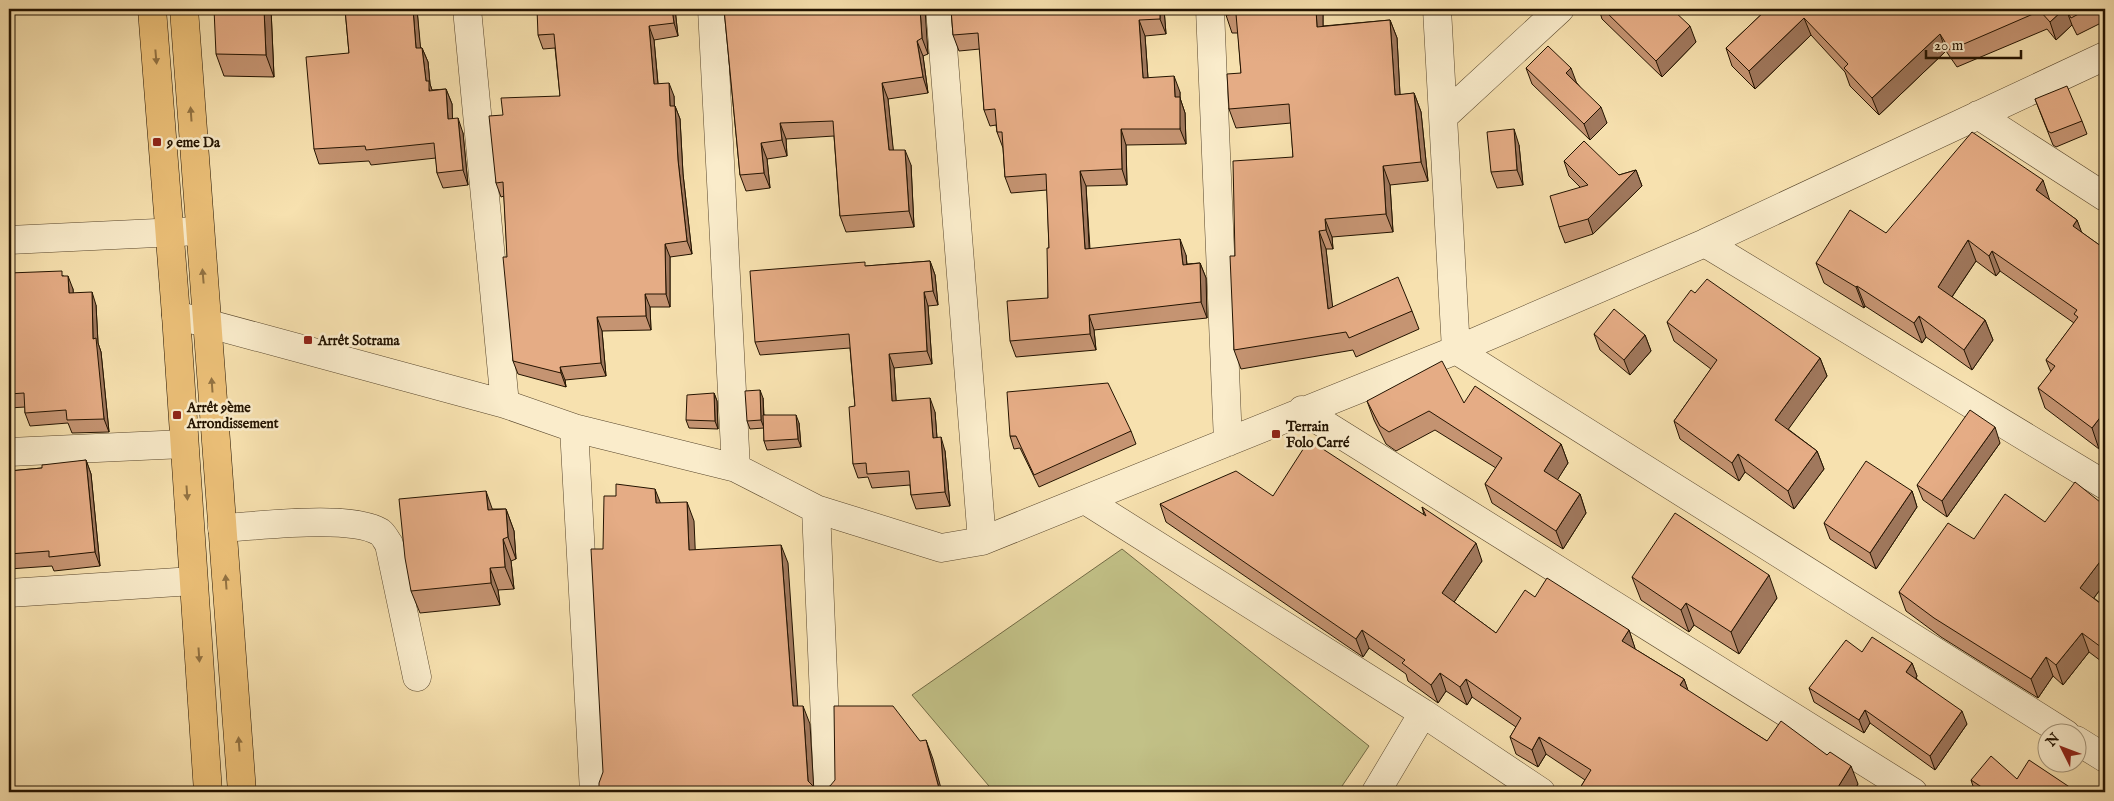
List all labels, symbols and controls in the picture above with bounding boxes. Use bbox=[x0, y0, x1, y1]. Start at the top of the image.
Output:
scale bar bbox=[1926, 28, 2022, 60]
text: 20 m bbox=[1934, 36, 1964, 55]
one-way arrow bbox=[152, 50, 160, 66]
one-way arrow bbox=[187, 106, 195, 122]
place label: 9 eme Da bbox=[166, 134, 221, 152]
marker: 9 eme Da bbox=[151, 136, 163, 148]
one-way arrow bbox=[199, 268, 207, 284]
place label: Arrêt Sotrama bbox=[317, 332, 401, 350]
marker: Arrêt Sotrama bbox=[302, 334, 314, 346]
one-way arrow bbox=[207, 376, 215, 392]
place label: Arrêt 9ème Arrondissement bbox=[186, 399, 279, 433]
marker: Arrêt 9ème Arrondissement bbox=[171, 409, 183, 421]
place label: Terrain Folo Carré bbox=[1285, 418, 1350, 452]
marker: Terrain Folo Carré bbox=[1270, 428, 1282, 440]
one-way arrow bbox=[184, 485, 192, 501]
one-way arrow bbox=[222, 573, 230, 589]
one-way arrow bbox=[195, 647, 203, 663]
north arrow bbox=[2036, 724, 2086, 774]
text: N bbox=[2042, 729, 2064, 751]
one-way arrow bbox=[234, 735, 242, 751]

